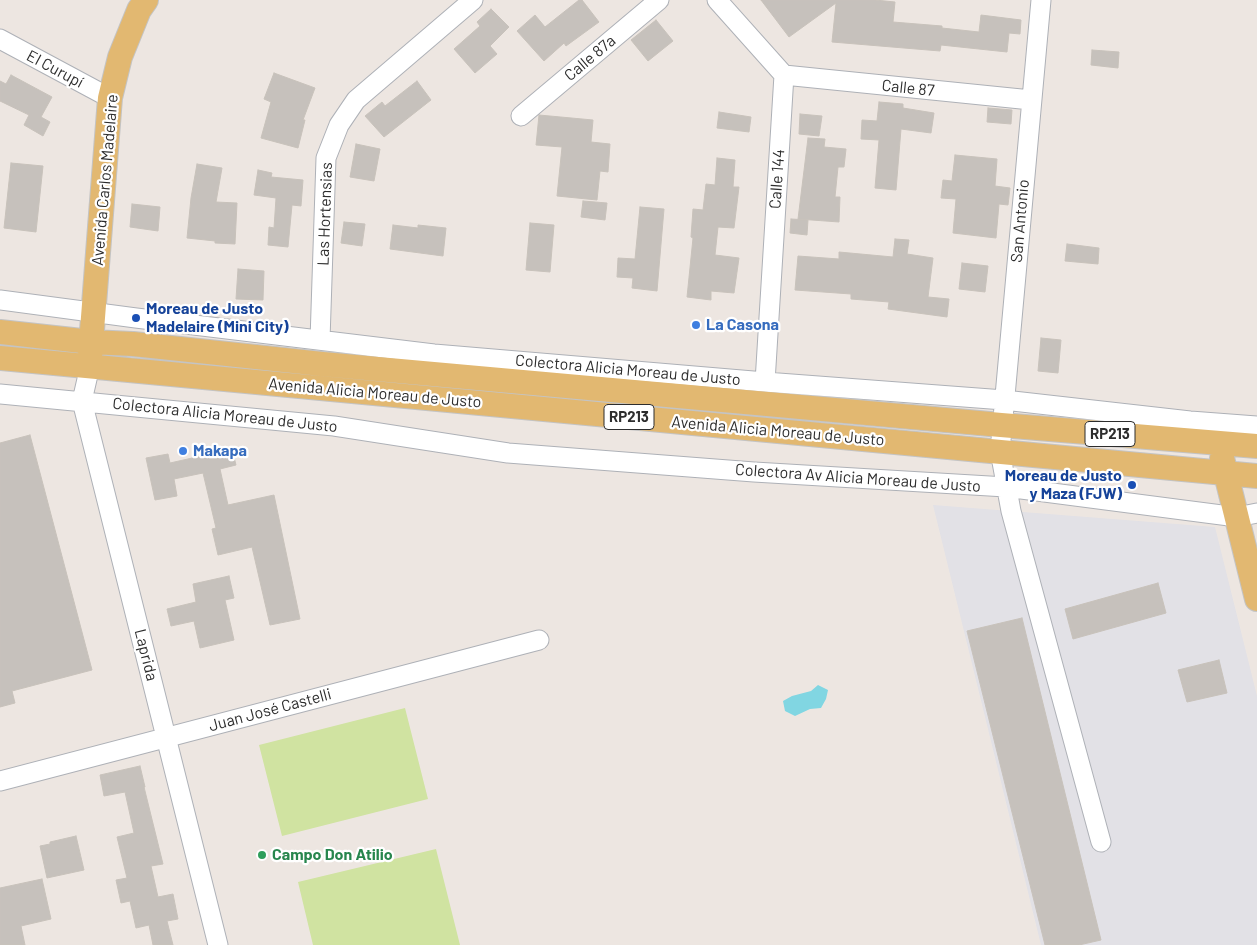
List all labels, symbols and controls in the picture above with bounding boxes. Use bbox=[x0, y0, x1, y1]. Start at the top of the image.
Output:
street label: Calle 87a bbox=[560, 31, 620, 85]
street label: El Curupí bbox=[23, 46, 87, 92]
street label: Calle 87 bbox=[881, 76, 935, 100]
street label: Avenida Carlos Madelaire bbox=[88, 94, 122, 266]
street label: Calle 144 bbox=[765, 148, 789, 210]
street label: Las Hortensias bbox=[314, 162, 336, 266]
street label: San Antonio bbox=[1007, 179, 1033, 263]
place label: Moreau de Justo Madelaire (Mini City) bbox=[146, 299, 289, 337]
marker: Moreau de Justo Madelaire (Mini City) bbox=[130, 312, 142, 324]
place label: La Casona bbox=[706, 315, 779, 335]
marker: La Casona bbox=[690, 319, 702, 331]
street label: Colectora Alicia Moreau de Justo bbox=[514, 351, 742, 389]
street label: Avenida Alicia Moreau de Justo bbox=[268, 374, 482, 412]
street label: Colectora Alicia Moreau de Justo bbox=[112, 394, 338, 436]
road number: RP213 bbox=[604, 404, 654, 430]
street label: Avenida Alicia Moreau de Justo bbox=[671, 412, 885, 450]
road number: RP213 bbox=[1085, 422, 1135, 446]
place label: Makapa bbox=[193, 441, 247, 461]
marker: Makapa bbox=[177, 445, 189, 457]
street label: Colectora Av Alicia Moreau de Justo bbox=[734, 460, 982, 496]
place label: Moreau de Justo y Maza (FJW) bbox=[1005, 466, 1122, 504]
marker: Moreau de Justo y Maza (FJW) bbox=[1126, 479, 1138, 491]
street label: Laprida bbox=[130, 627, 162, 683]
street label: Juan José Castelli bbox=[207, 684, 333, 736]
place label: Campo Don Atilio bbox=[272, 845, 393, 865]
marker: Campo Don Atilio bbox=[256, 849, 268, 861]

